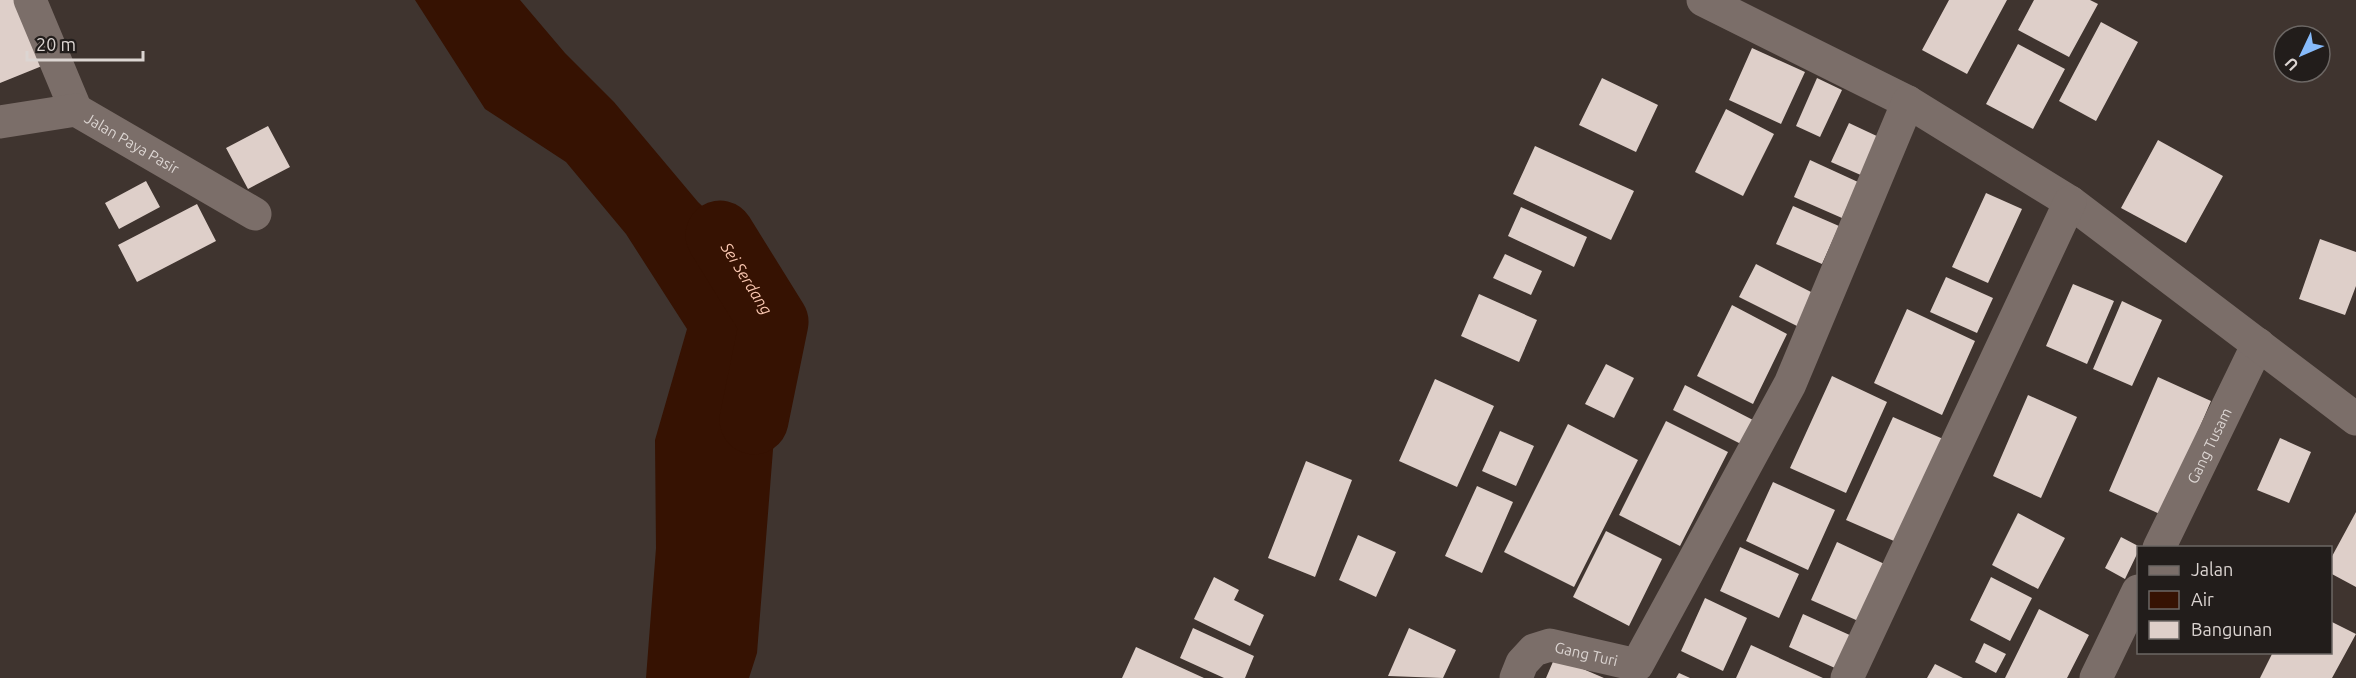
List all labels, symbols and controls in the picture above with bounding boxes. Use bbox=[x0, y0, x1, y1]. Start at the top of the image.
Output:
scale bar bbox=[27, 24, 142, 62]
north arrow bbox=[2272, 24, 2332, 84]
text: 20 m bbox=[36, 34, 76, 54]
text: U bbox=[2281, 54, 2302, 75]
street label: Jalan Paya Pasir bbox=[82, 109, 183, 177]
water label: Sei Serdang bbox=[717, 238, 776, 318]
street label: Gang Tusam bbox=[2183, 405, 2234, 486]
legend bbox=[2137, 546, 2332, 654]
text: Jalan bbox=[2191, 559, 2233, 579]
text: Air bbox=[2191, 589, 2214, 609]
text: Bangunan bbox=[2191, 619, 2272, 639]
street label: Gang Turi bbox=[1553, 638, 1620, 669]

